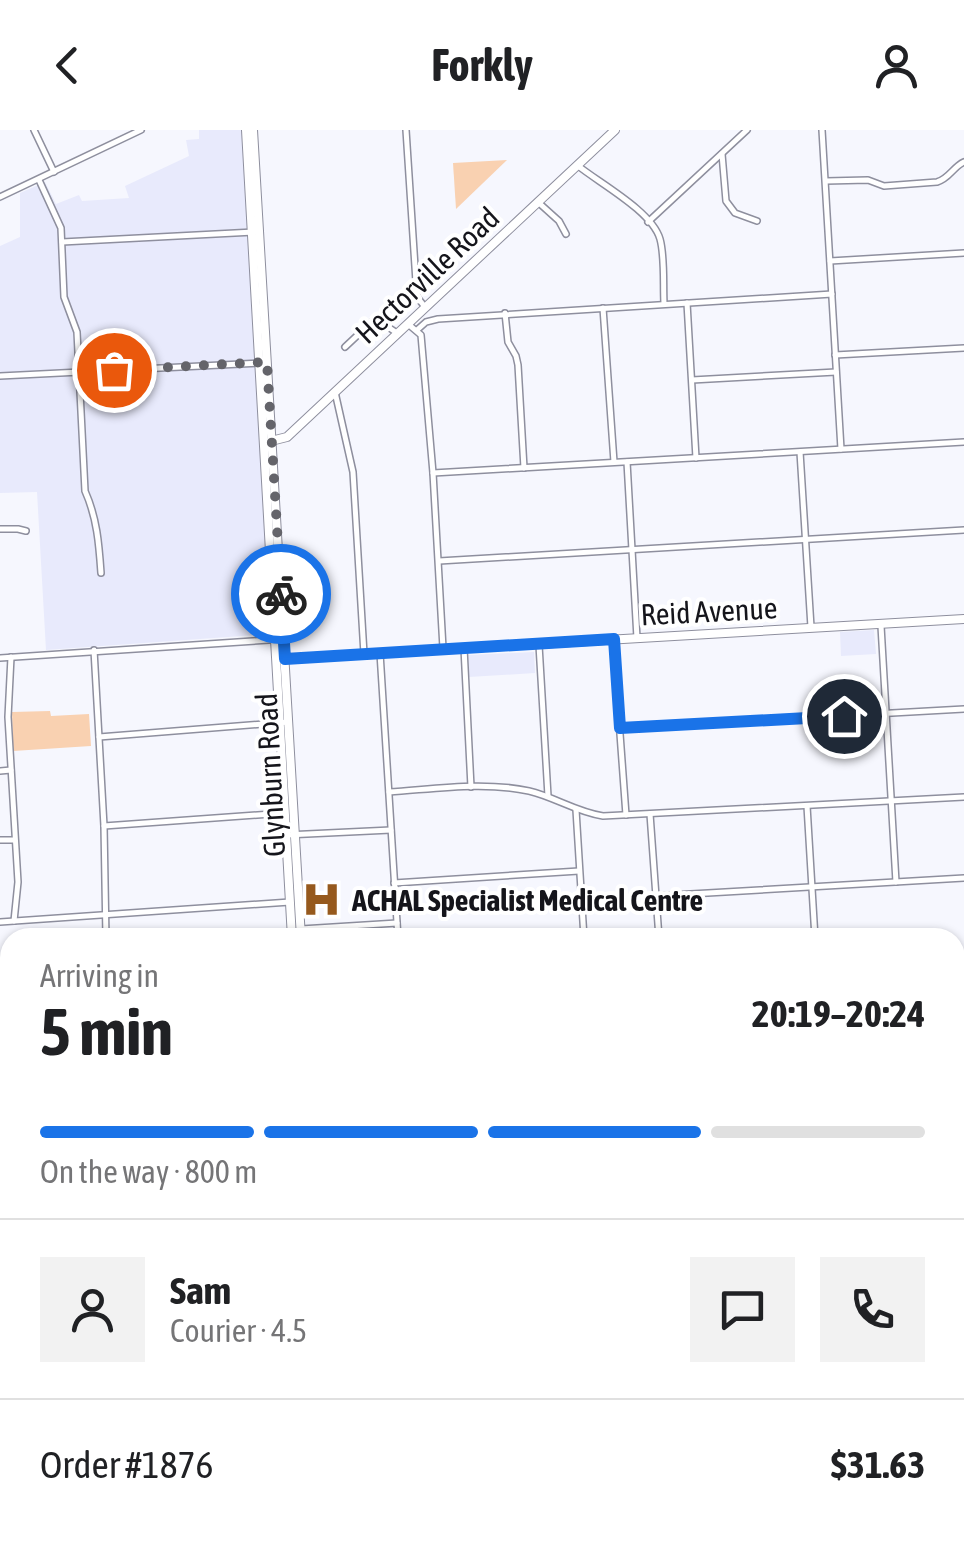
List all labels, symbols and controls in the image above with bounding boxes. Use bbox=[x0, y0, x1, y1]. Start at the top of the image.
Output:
icon: back bbox=[40, 38, 95, 93]
icon: person bbox=[869, 38, 924, 93]
text: Forkly bbox=[431, 39, 533, 91]
street label: Hectorville Road bbox=[348, 200, 506, 350]
pin bbox=[72, 328, 157, 413]
icon: bag bbox=[87, 343, 142, 398]
courier bbox=[231, 544, 331, 644]
icon: bike bbox=[254, 567, 309, 622]
street label: Reid Avenue bbox=[640, 590, 778, 632]
pin bbox=[802, 674, 887, 759]
icon: home bbox=[817, 689, 872, 744]
street label: Glynburn Road bbox=[249, 692, 291, 858]
hospital icon: ACHAL Specialist Medical Centre bbox=[301, 879, 343, 921]
place label: ACHAL Specialist Medical Centre bbox=[351, 883, 703, 917]
text: Arriving in bbox=[40, 957, 159, 994]
text: 20:19–20:24 bbox=[752, 992, 925, 1035]
text: 5 min bbox=[40, 994, 173, 1069]
text: On the way · 800 m bbox=[40, 1153, 257, 1190]
button: person bbox=[40, 1257, 145, 1362]
button: chat bbox=[690, 1257, 795, 1362]
button: phone bbox=[820, 1257, 925, 1362]
text: Sam bbox=[170, 1269, 231, 1312]
text: Courier · 4.5 bbox=[170, 1312, 307, 1349]
text: Order #1876 bbox=[40, 1443, 213, 1486]
text: $31.63 bbox=[831, 1443, 925, 1486]

